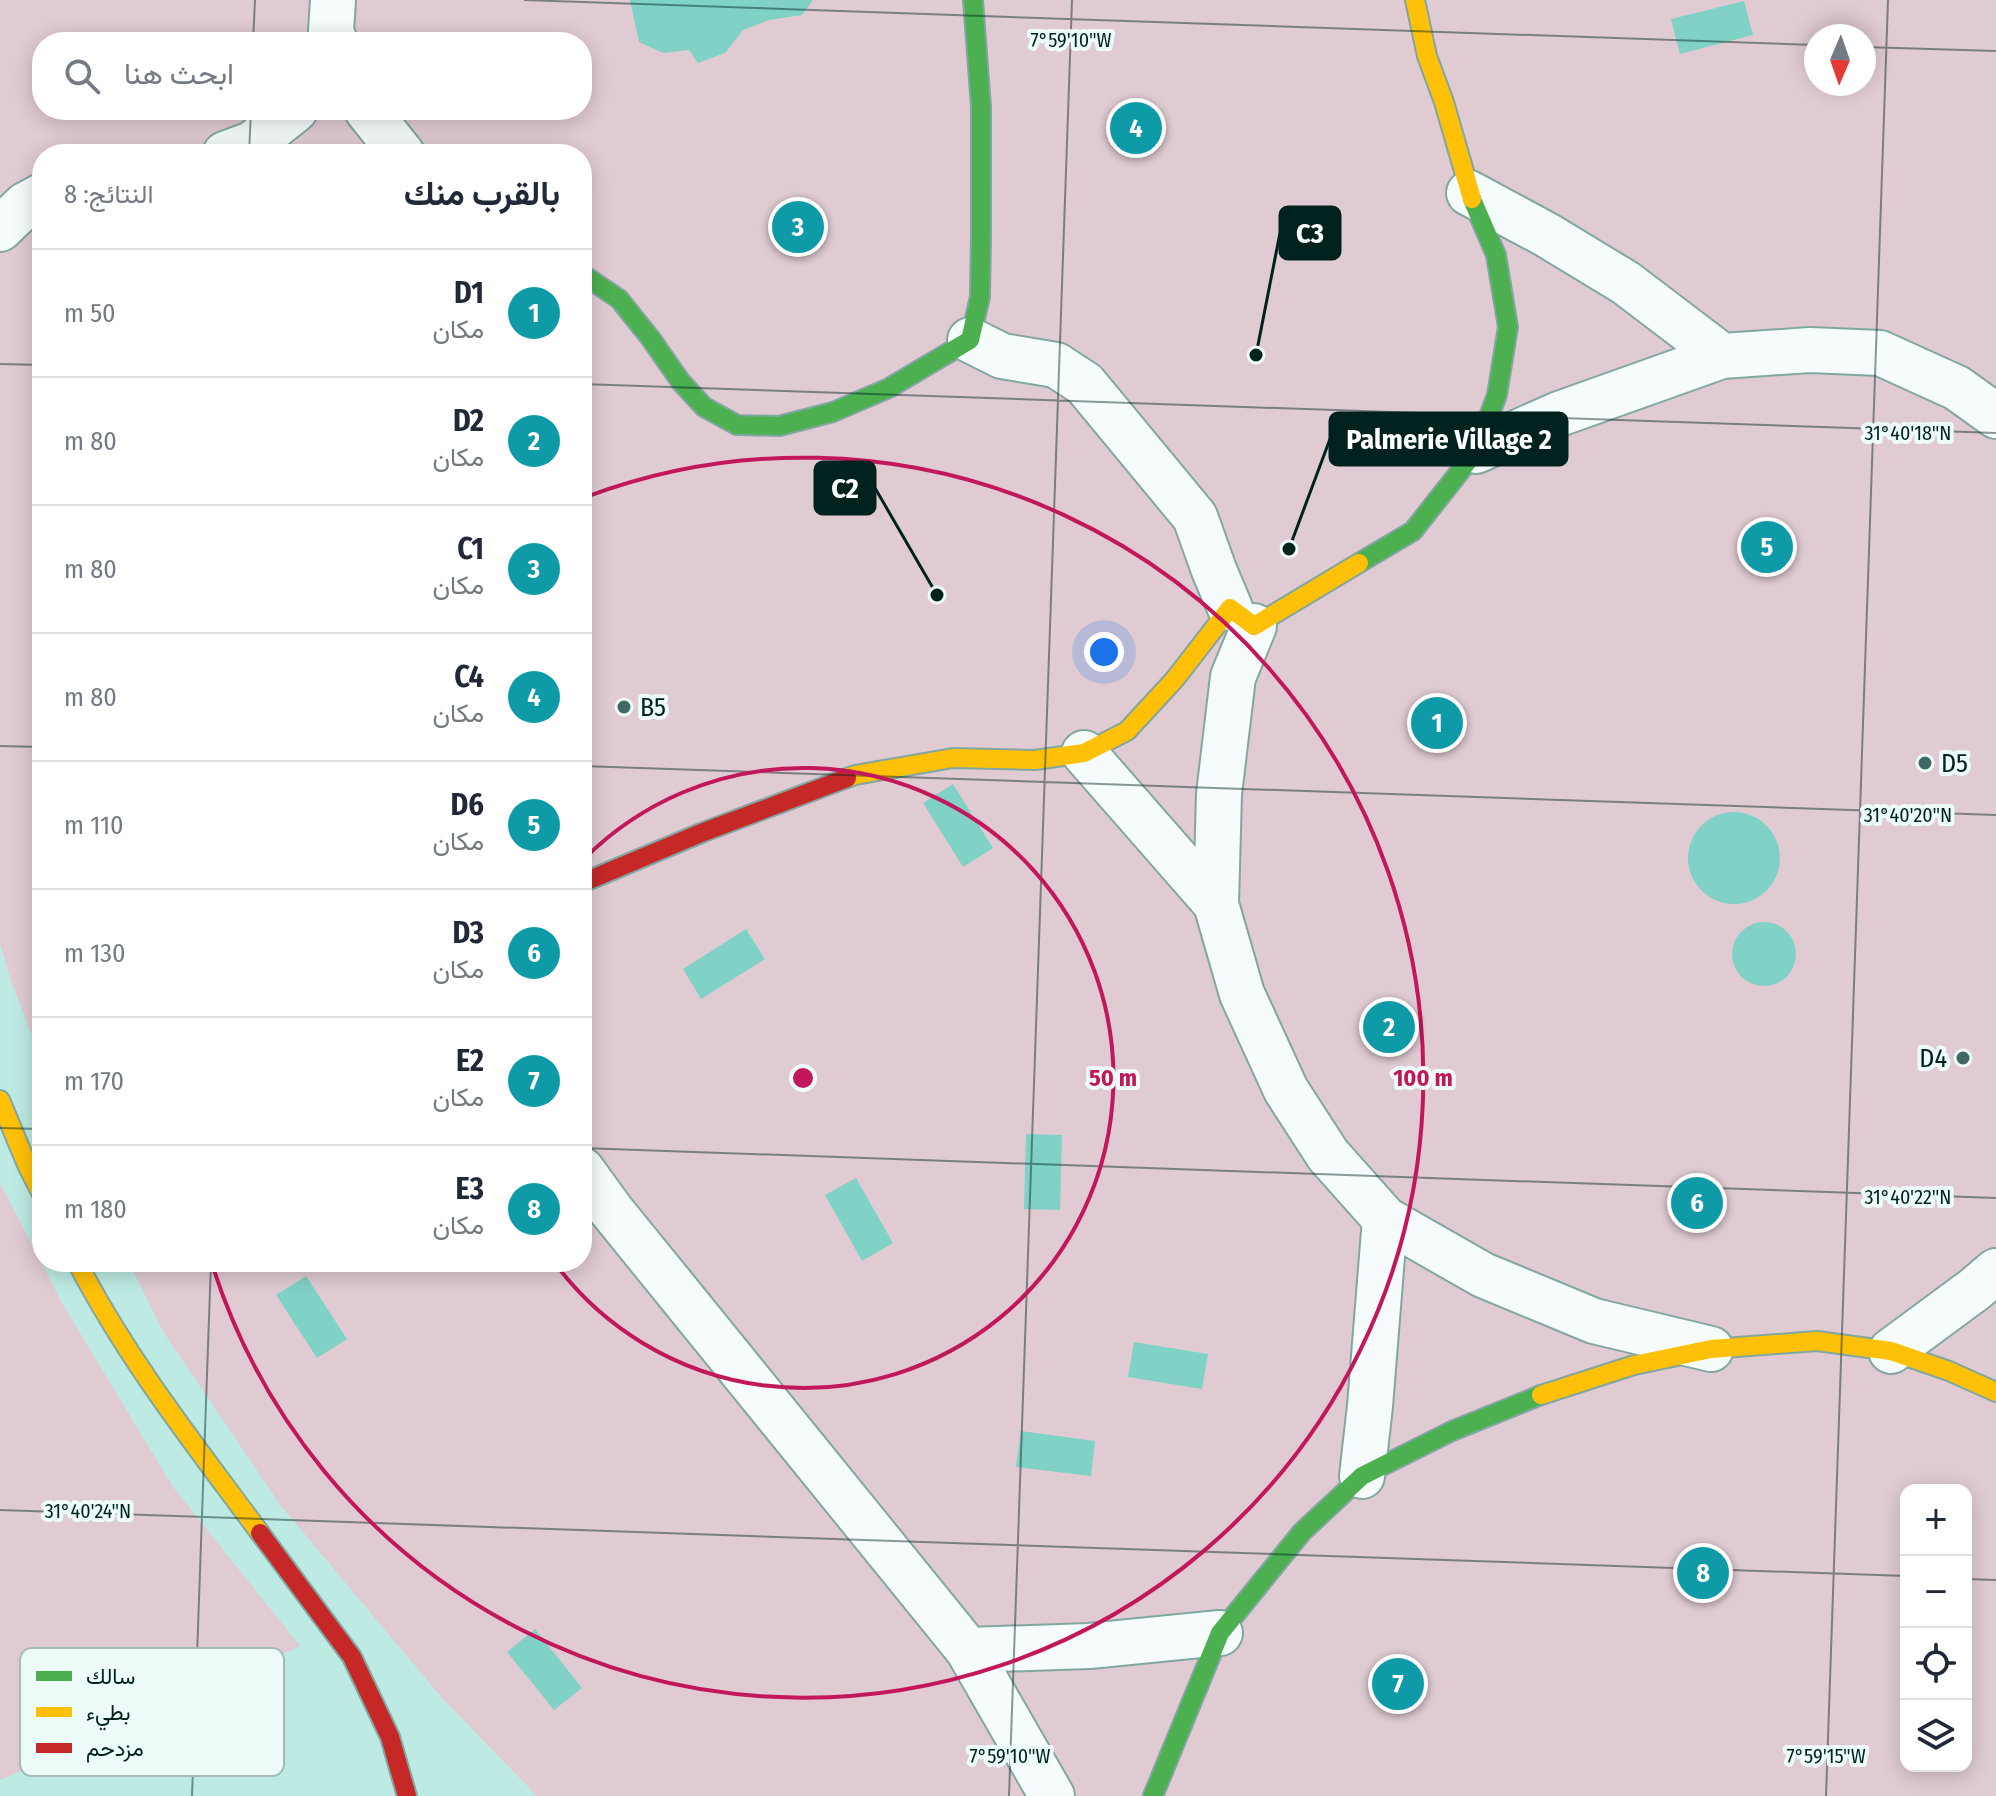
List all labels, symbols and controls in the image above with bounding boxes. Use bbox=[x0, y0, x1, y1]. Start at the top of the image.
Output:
north arrow bbox=[1804, 24, 1876, 96]
text: 7°59'10"W bbox=[1031, 28, 1111, 52]
search box bbox=[32, 32, 592, 120]
icon: search bbox=[60, 54, 104, 98]
text: ابحث هنا bbox=[124, 56, 234, 92]
pin: 4 bbox=[1110, 98, 1162, 158]
text: بالقرب منك bbox=[404, 173, 560, 214]
text: النتائج: 8 bbox=[64, 179, 154, 210]
pin: 3 bbox=[772, 197, 824, 257]
callout: C3 bbox=[1280, 207, 1340, 259]
text: C3 bbox=[1296, 217, 1324, 250]
text: D1 bbox=[454, 275, 484, 311]
text: 50 m bbox=[64, 298, 116, 329]
text: 1 bbox=[529, 298, 540, 329]
text: مكان bbox=[432, 314, 484, 345]
text: D2 bbox=[453, 403, 484, 439]
callout: Palmerie Village 2 bbox=[1330, 413, 1567, 465]
text: 31°40'18"N bbox=[1865, 421, 1951, 445]
text: Palmerie Village 2 bbox=[1346, 423, 1552, 456]
text: 80 m bbox=[64, 426, 117, 457]
text: 2 bbox=[528, 426, 540, 457]
text: مكان bbox=[432, 442, 484, 473]
callout: C2 bbox=[815, 462, 875, 514]
text: C2 bbox=[831, 472, 859, 505]
pin: 5 bbox=[1741, 517, 1793, 577]
text: C1 bbox=[457, 531, 484, 567]
text: 80 m bbox=[64, 554, 117, 585]
text: 3 bbox=[528, 554, 540, 585]
text: مكان bbox=[432, 570, 484, 601]
your location bbox=[1084, 632, 1124, 672]
text: C4 bbox=[454, 659, 484, 695]
text: 80 m bbox=[64, 682, 117, 713]
text: 4 bbox=[527, 682, 541, 713]
place label: B5 bbox=[640, 692, 666, 723]
pin: 1 bbox=[1411, 693, 1463, 753]
text: مكان bbox=[432, 698, 484, 729]
marker: B5 bbox=[615, 698, 633, 716]
place label: D5 bbox=[1941, 748, 1968, 779]
marker: D5 bbox=[1916, 754, 1934, 772]
text: D6 bbox=[450, 787, 484, 823]
text: 31°40'20"N bbox=[1864, 803, 1952, 827]
text: 110 m bbox=[64, 810, 124, 841]
text: 5 bbox=[528, 810, 540, 841]
text: مكان bbox=[432, 826, 484, 857]
text: D3 bbox=[453, 915, 484, 951]
text: 130 m bbox=[64, 938, 126, 969]
text: 6 bbox=[527, 938, 541, 969]
text: مكان bbox=[432, 954, 484, 985]
pin: 2 bbox=[1363, 997, 1415, 1057]
text: E2 bbox=[456, 1043, 484, 1079]
place label: D4 bbox=[1919, 1043, 1947, 1074]
marker: D4 bbox=[1954, 1049, 1972, 1067]
centre of rings bbox=[789, 1064, 817, 1092]
text: 50 m bbox=[1089, 1064, 1137, 1092]
text: 100 m bbox=[1393, 1064, 1453, 1092]
text: 170 m bbox=[64, 1066, 124, 1097]
text: 7 bbox=[528, 1066, 540, 1097]
text: مكان bbox=[432, 1082, 484, 1113]
text: E3 bbox=[456, 1171, 484, 1207]
pin: 6 bbox=[1671, 1173, 1723, 1233]
text: 31°40'22"N bbox=[1865, 1185, 1952, 1209]
text: 180 m bbox=[64, 1194, 127, 1225]
text: 8 bbox=[527, 1194, 541, 1225]
text: مكان bbox=[432, 1210, 484, 1241]
map controls bbox=[1900, 1484, 1972, 1772]
button: + bbox=[1900, 1484, 1972, 1556]
text: 31°40'24"N bbox=[45, 1499, 131, 1523]
pin: 8 bbox=[1677, 1543, 1729, 1603]
button: − bbox=[1900, 1556, 1972, 1628]
button: locate bbox=[1900, 1628, 1972, 1700]
legend bbox=[20, 1648, 284, 1776]
pin: 7 bbox=[1372, 1654, 1424, 1714]
text: سالك bbox=[86, 1663, 135, 1690]
text: بطيء bbox=[86, 1699, 131, 1731]
button: layers bbox=[1900, 1700, 1972, 1772]
text: مزدحم bbox=[86, 1735, 144, 1763]
text: 7°59'10"W bbox=[970, 1744, 1050, 1768]
text: 7°59'15"W bbox=[1786, 1744, 1866, 1768]

